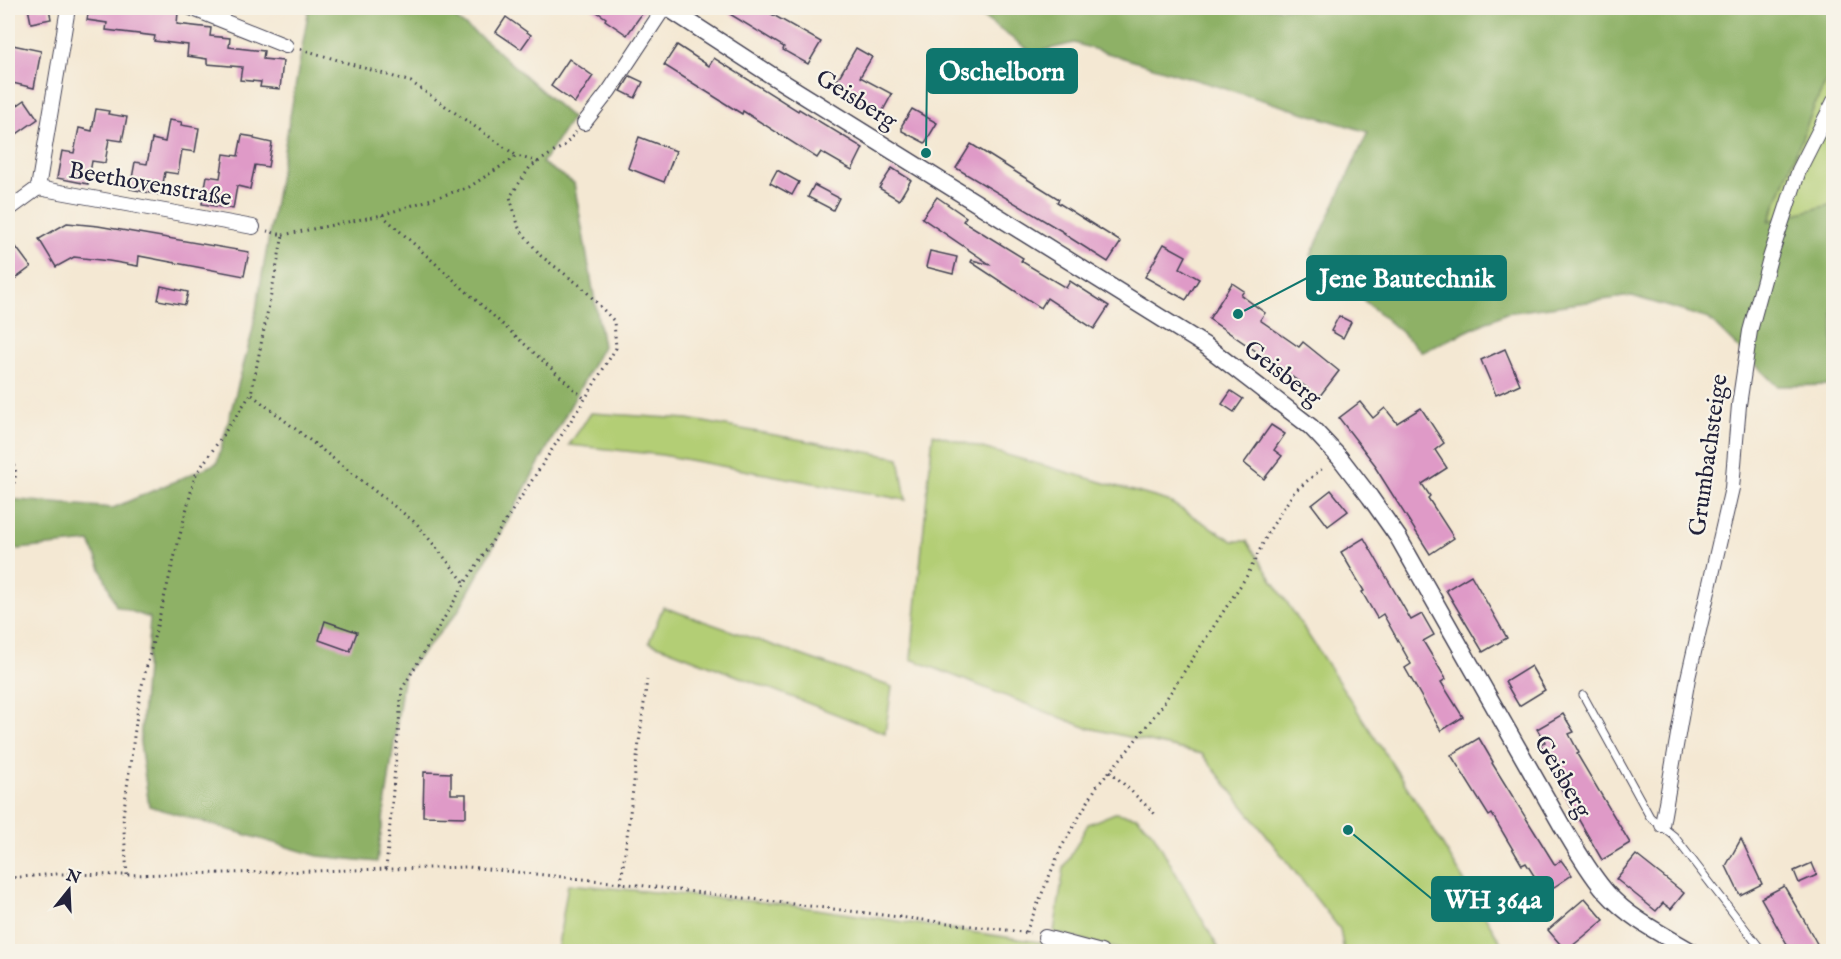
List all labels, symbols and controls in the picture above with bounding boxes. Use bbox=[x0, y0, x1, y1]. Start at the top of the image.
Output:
callout: Oschelborn bbox=[927, 49, 1077, 93]
text: Oschelborn bbox=[939, 56, 1065, 89]
street label: Geisberg bbox=[809, 63, 903, 138]
street label: Beethovenstraße bbox=[66, 155, 234, 215]
callout: Jene Bautechnik bbox=[1307, 256, 1506, 300]
text: Jene Bautechnik bbox=[1316, 263, 1496, 296]
street label: Geisberg bbox=[1237, 334, 1328, 415]
street label: Grumbachsteige bbox=[1682, 372, 1736, 538]
street label: Geisberg bbox=[1526, 730, 1599, 825]
north arrow bbox=[39, 860, 99, 920]
text: N bbox=[62, 866, 83, 889]
callout: WH 364a bbox=[1432, 877, 1553, 921]
text: WH 364a bbox=[1443, 884, 1542, 917]

